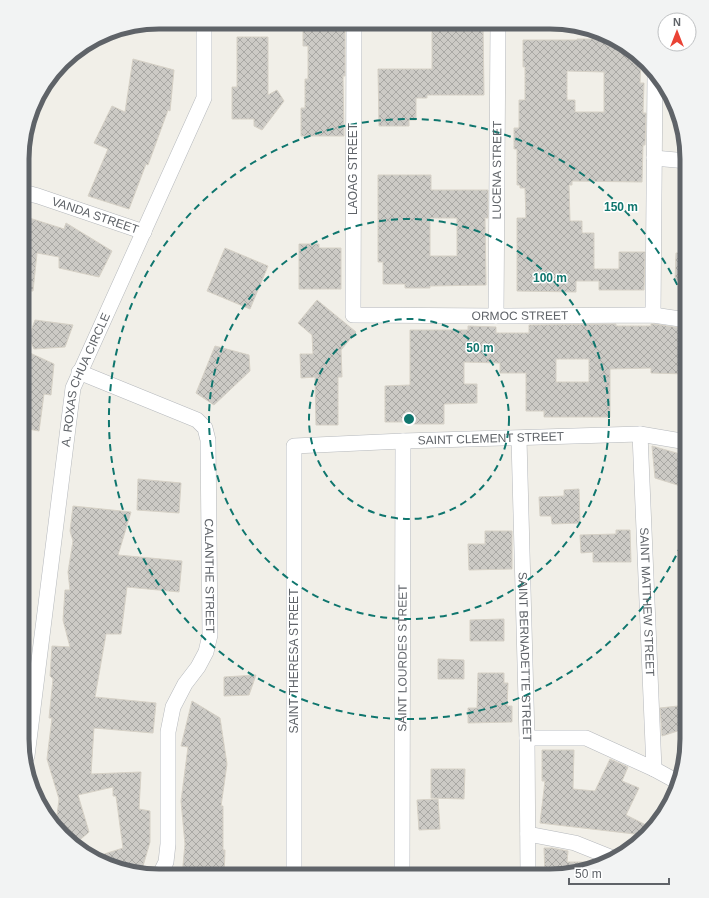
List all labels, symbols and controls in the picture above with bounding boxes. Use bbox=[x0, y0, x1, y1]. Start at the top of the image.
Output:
north arrow bbox=[657, 12, 697, 52]
text: N bbox=[673, 16, 681, 28]
street label: LUCENA STREET bbox=[490, 120, 504, 219]
street label: LAOAG STREET bbox=[346, 122, 360, 215]
street label: VANDA STREET bbox=[50, 194, 141, 237]
text: 150 m bbox=[604, 200, 638, 214]
text: 100 m bbox=[533, 271, 567, 285]
street label: ORMOC STREET bbox=[472, 309, 569, 323]
street label: A. ROXAS CHUA CIRCLE bbox=[59, 311, 113, 448]
text: 50 m bbox=[466, 341, 494, 355]
centre of rings bbox=[402, 412, 416, 426]
street label: SAINT CLEMENT STREET bbox=[417, 429, 565, 448]
street label: CALANTHE STREET bbox=[202, 518, 217, 634]
street label: SAINT MATTHEW STREET bbox=[637, 527, 657, 677]
street label: SAINT BERNADETTE STREET bbox=[516, 572, 534, 743]
street label: SAINT LOURDES STREET bbox=[395, 584, 410, 732]
street label: SAINT THERESA STREET bbox=[287, 588, 301, 733]
scale bar bbox=[569, 860, 669, 886]
text: 50 m bbox=[575, 867, 602, 881]

